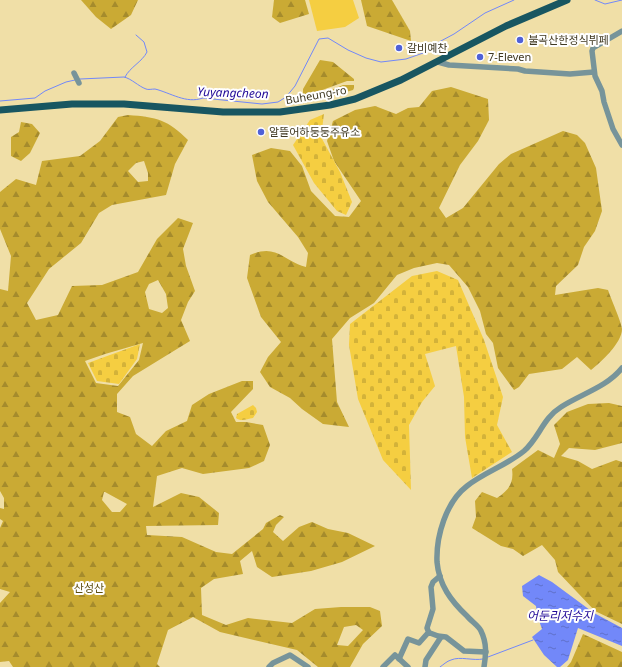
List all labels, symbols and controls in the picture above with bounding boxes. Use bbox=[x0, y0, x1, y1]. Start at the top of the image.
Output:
place label: 불곡산한정식뷔페 bbox=[528, 32, 609, 47]
marker: 불곡산한정식뷔페 bbox=[515, 35, 525, 45]
place label: 갈비예찬 bbox=[407, 40, 447, 55]
marker: 갈비예찬 bbox=[394, 43, 404, 53]
place label: 7-Eleven bbox=[488, 49, 531, 64]
marker: 7-Eleven bbox=[475, 52, 485, 62]
street label: Buheung-ro bbox=[284, 82, 348, 107]
water label: Yuyangcheon bbox=[197, 83, 269, 102]
place label: 알뜰어하둥둥주유소 bbox=[269, 124, 360, 139]
marker: 알뜰어하둥둥주유소 bbox=[256, 127, 266, 137]
park label: 산성산 bbox=[74, 580, 104, 595]
water label: 어둔리저수지 bbox=[527, 607, 594, 624]

